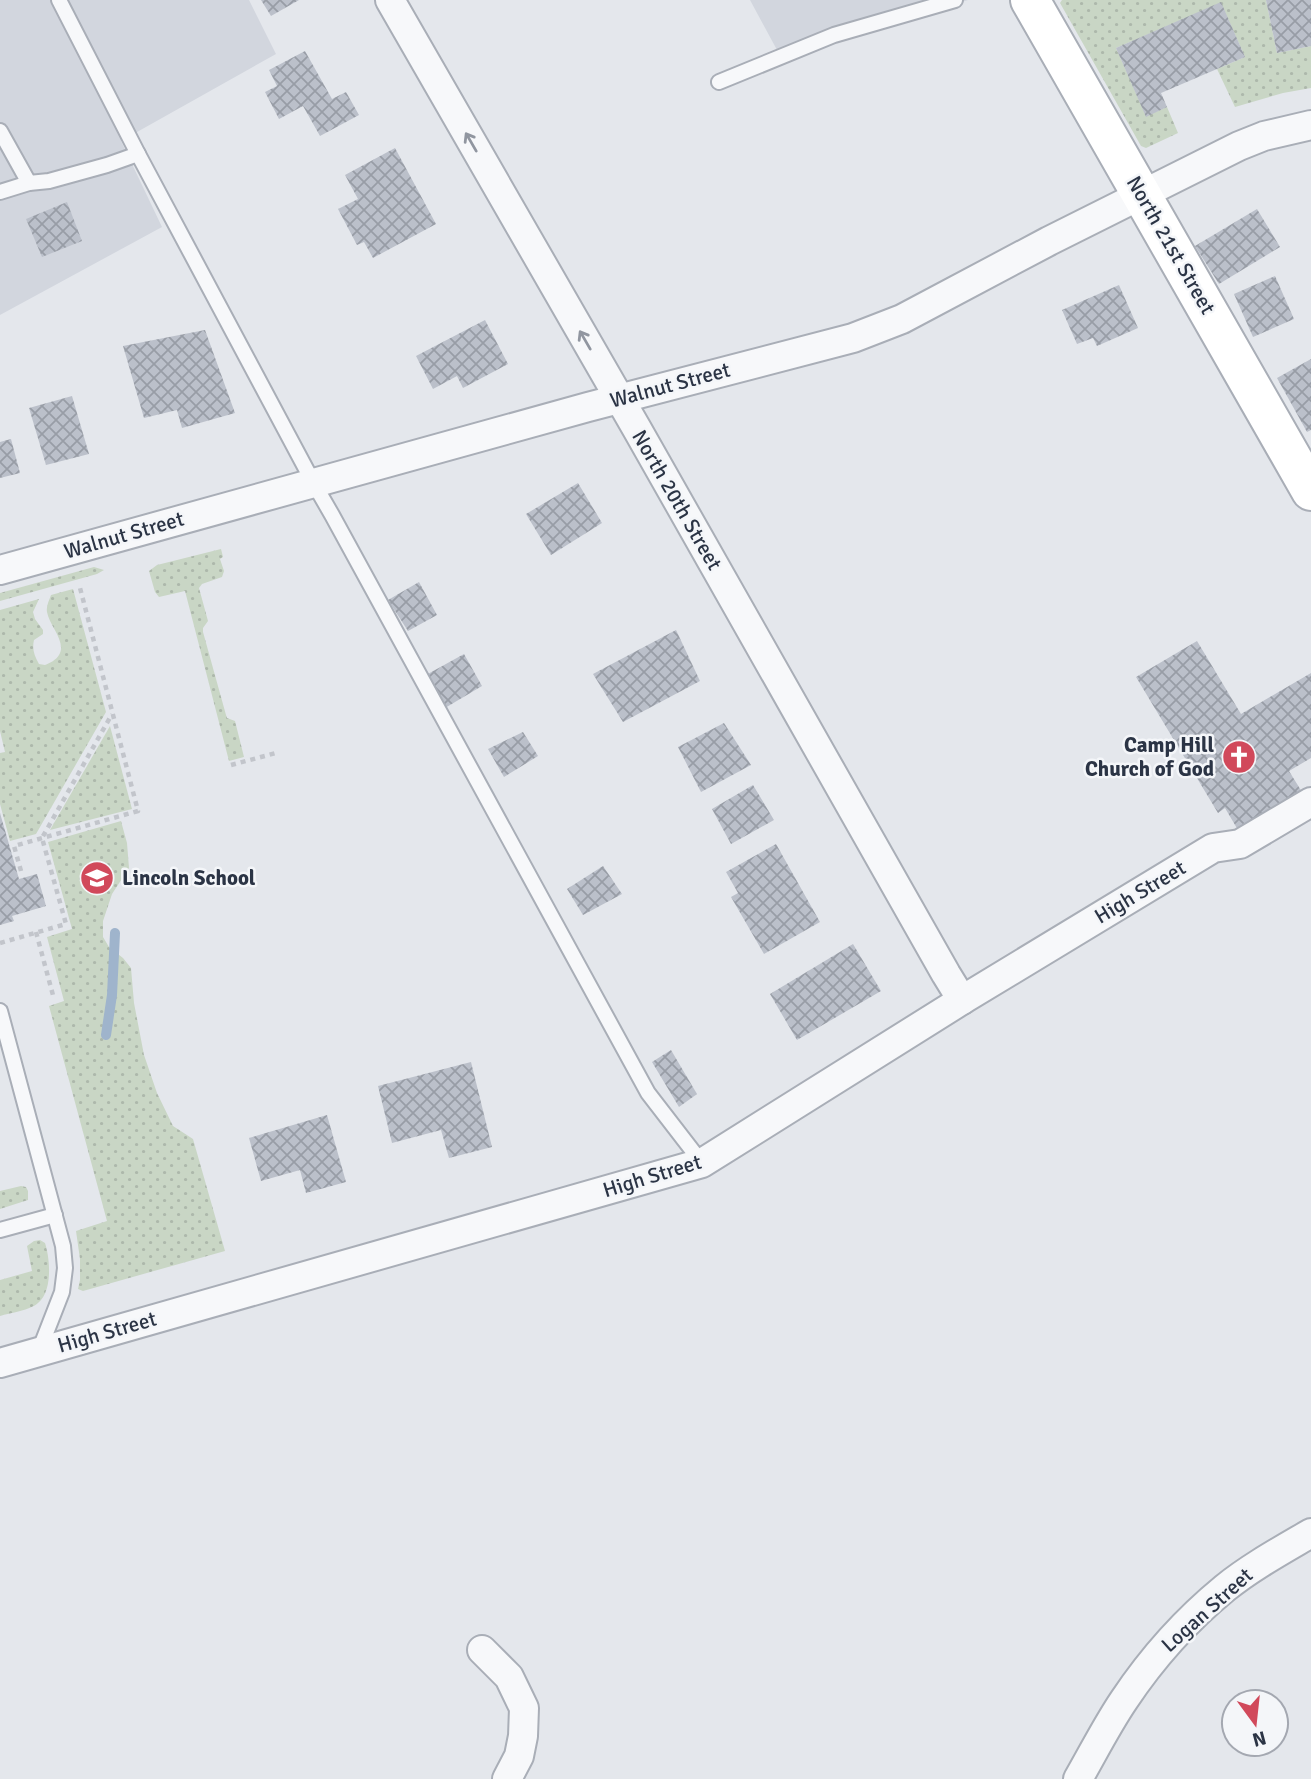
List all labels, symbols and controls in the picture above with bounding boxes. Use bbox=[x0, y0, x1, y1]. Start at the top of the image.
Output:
one-way arrow bbox=[464, 133, 478, 153]
street label: North 21st Street bbox=[1121, 171, 1221, 319]
one-way arrow bbox=[577, 330, 591, 350]
street label: Walnut Street bbox=[607, 356, 733, 414]
street label: North 20th Street bbox=[626, 425, 728, 575]
street label: Walnut Street bbox=[61, 505, 187, 565]
place label: Camp Hill Church of God bbox=[1085, 732, 1214, 782]
church icon: Camp Hill Church of God bbox=[1220, 738, 1258, 776]
street label: High Street bbox=[1090, 855, 1190, 929]
school or university icon: Lincoln School bbox=[78, 859, 116, 897]
place label: Lincoln School bbox=[122, 865, 256, 891]
street label: High Street bbox=[600, 1149, 704, 1203]
street label: High Street bbox=[55, 1305, 159, 1359]
street label: Logan Street bbox=[1156, 1562, 1258, 1658]
north arrow bbox=[1220, 1688, 1290, 1758]
text: N bbox=[1250, 1725, 1269, 1752]

